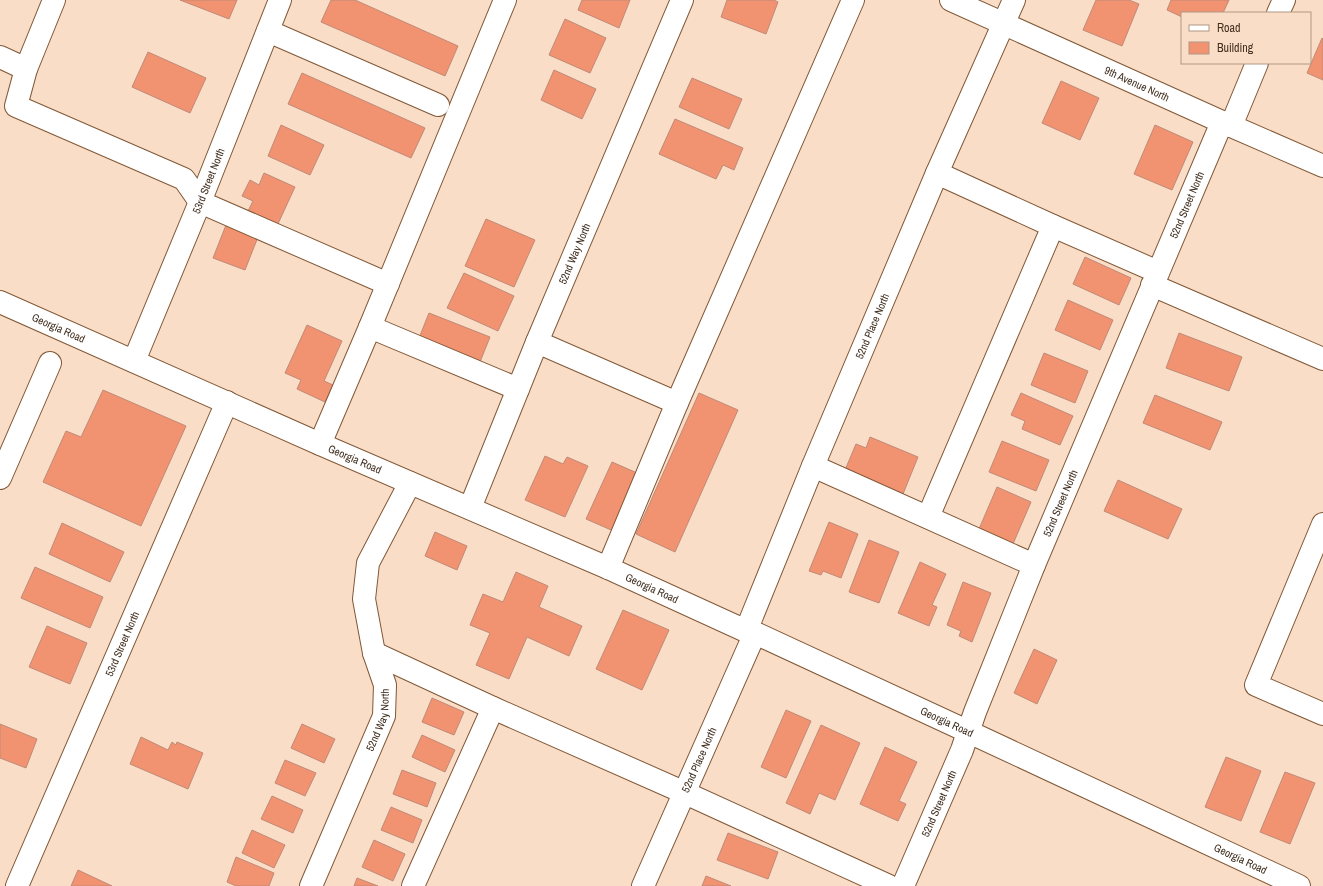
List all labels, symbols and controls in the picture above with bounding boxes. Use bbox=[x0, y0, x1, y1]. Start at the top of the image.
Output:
legend bbox=[1181, 12, 1311, 64]
text: Road bbox=[1217, 20, 1241, 36]
text: Building bbox=[1217, 40, 1254, 56]
street label: 9th Avenue North bbox=[1102, 63, 1172, 104]
street label: 53rd Street North bbox=[189, 146, 228, 216]
street label: 52nd Street North bbox=[1166, 169, 1207, 240]
street label: 52nd Way North bbox=[555, 221, 594, 286]
street label: 52nd Place North bbox=[852, 291, 892, 361]
street label: Georgia Road bbox=[30, 310, 87, 346]
street label: Georgia Road bbox=[326, 441, 384, 477]
street label: 52nd Street North bbox=[1040, 468, 1081, 539]
street label: Georgia Road bbox=[623, 570, 681, 606]
street label: 53rd Street North bbox=[102, 609, 142, 678]
street label: 52nd Way North bbox=[363, 688, 392, 753]
street label: Georgia Road bbox=[918, 703, 976, 740]
street label: 52nd Place North bbox=[678, 725, 719, 795]
street label: 52nd Street North bbox=[918, 768, 959, 839]
street label: Georgia Road bbox=[1212, 840, 1269, 877]

